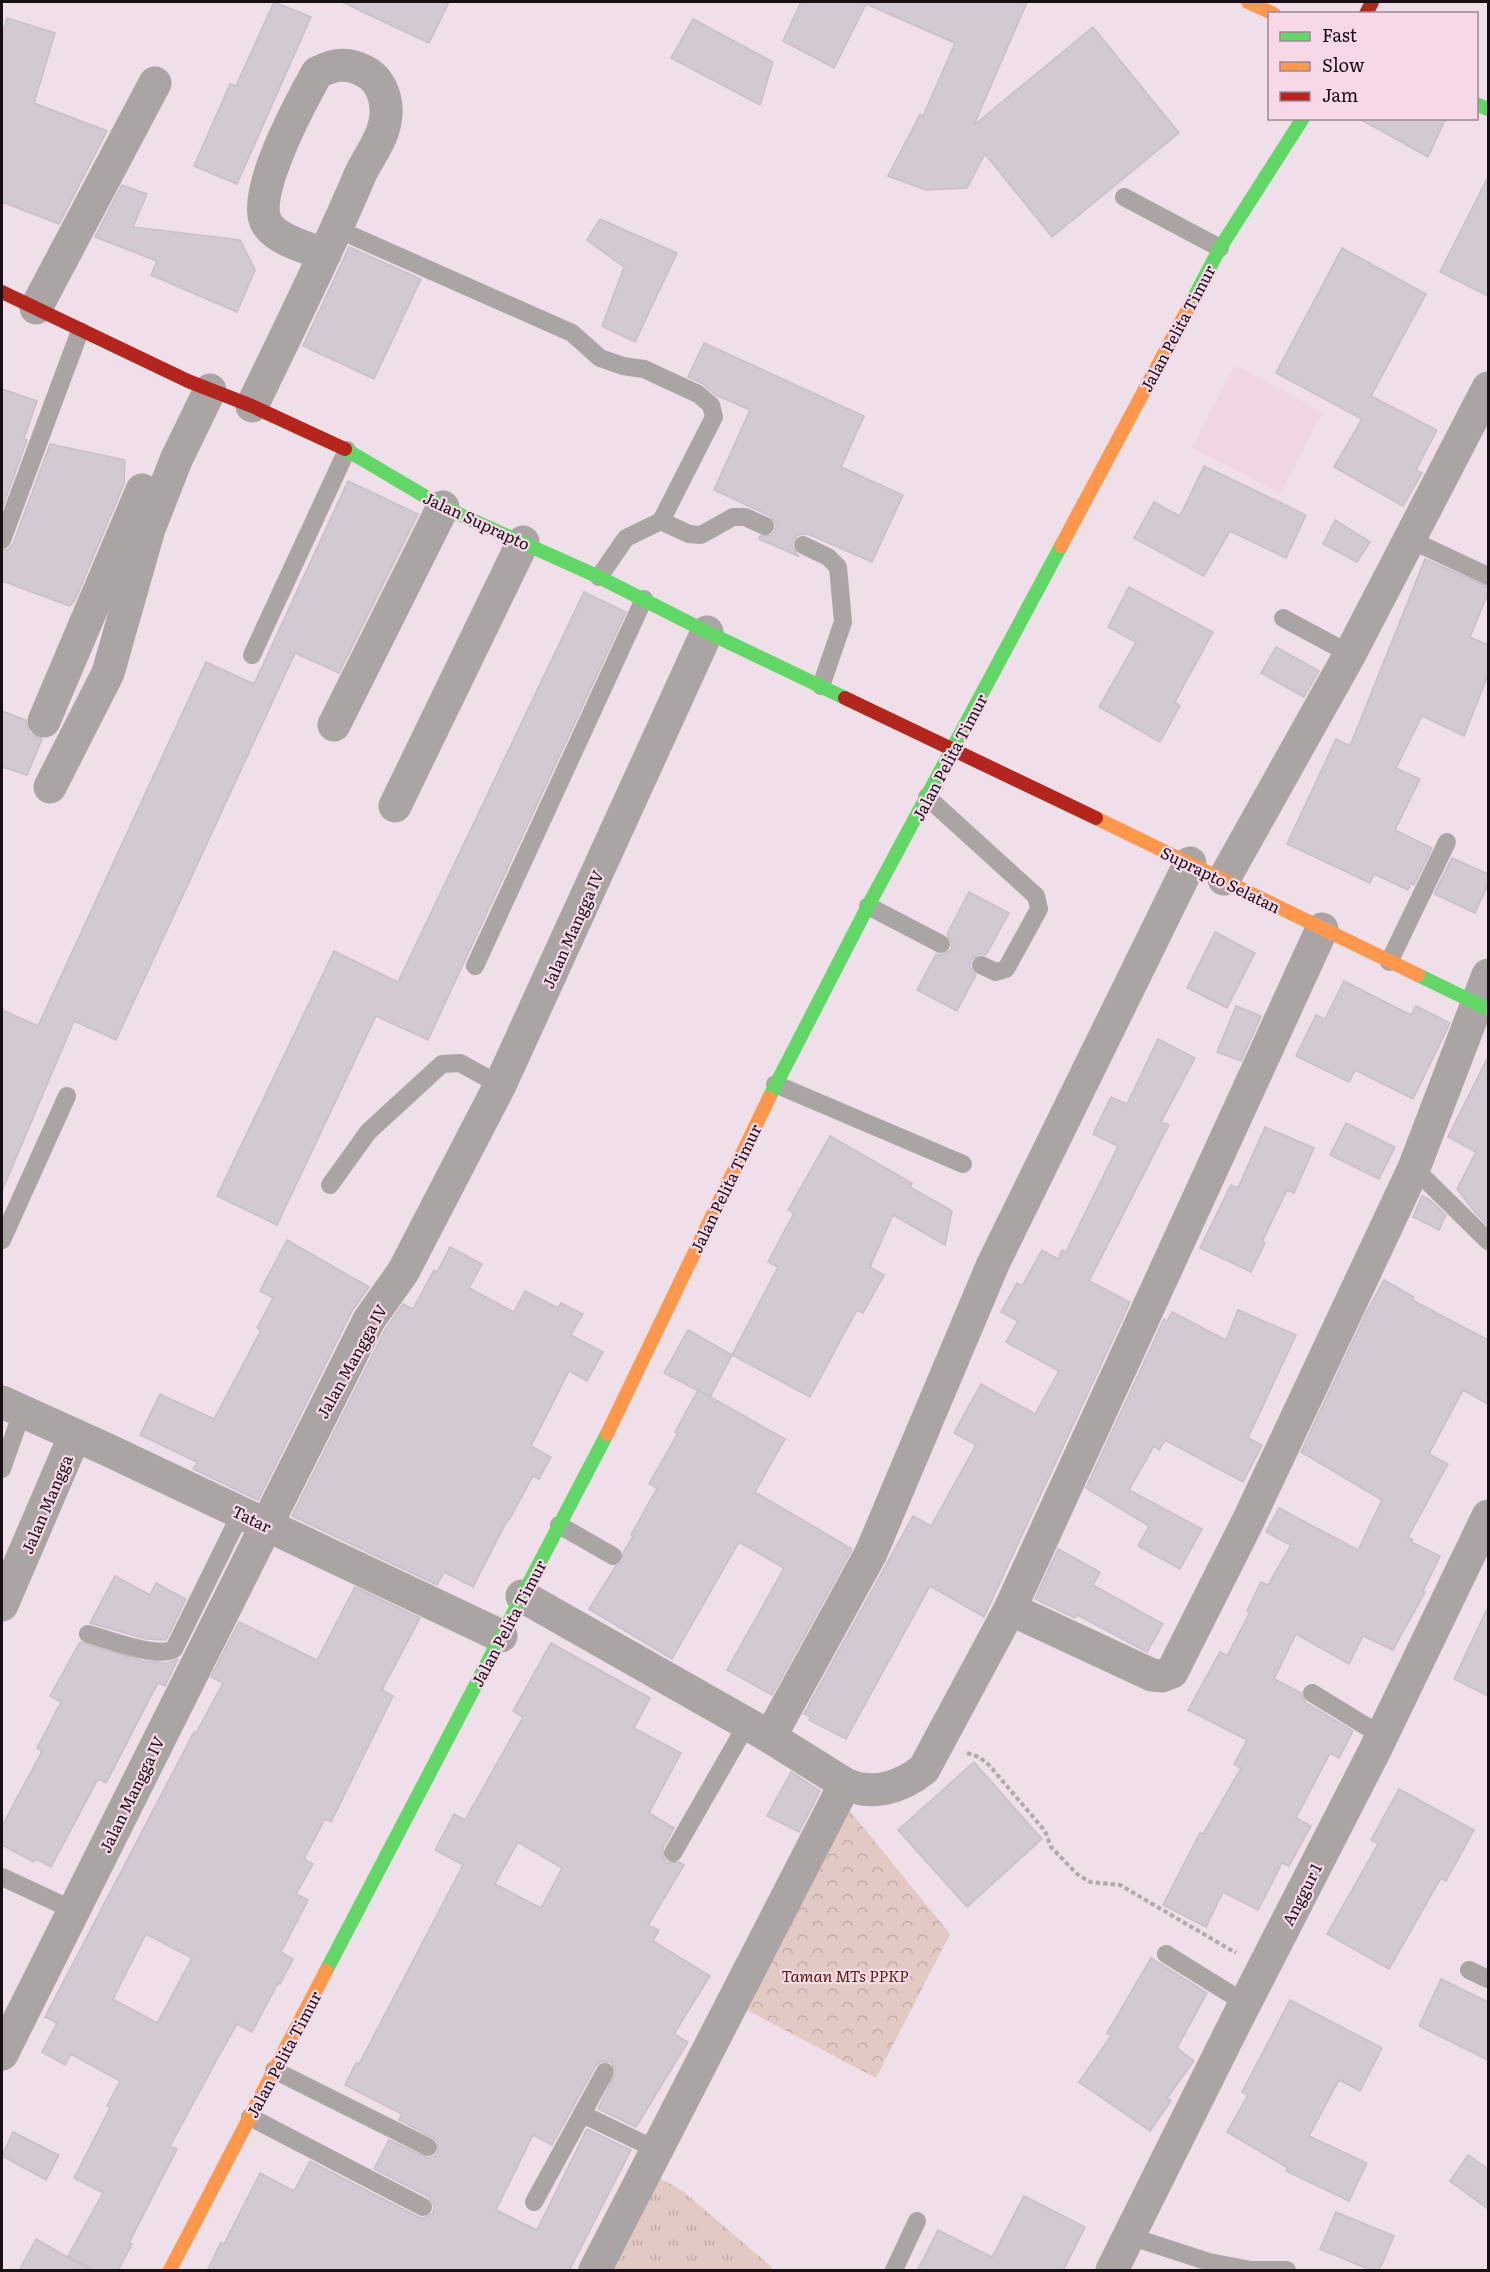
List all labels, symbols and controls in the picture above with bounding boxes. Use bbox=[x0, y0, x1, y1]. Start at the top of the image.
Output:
legend bbox=[1268, 12, 1478, 120]
text: Fast bbox=[1322, 21, 1358, 48]
text: Slow bbox=[1322, 51, 1365, 78]
text: Jam bbox=[1322, 81, 1358, 108]
street label: Jalan Pelita Timur bbox=[1133, 260, 1221, 396]
street label: Jalan Suprapto bbox=[420, 485, 534, 555]
street label: Jalan Pelita Timur bbox=[905, 689, 993, 825]
street label: Suprapto Selatan bbox=[1157, 840, 1285, 919]
street label: Jalan Mangga IV bbox=[535, 866, 609, 992]
street label: Jalan Pelita Timur bbox=[683, 1119, 767, 1256]
street label: Jalan Mangga IV bbox=[310, 1299, 392, 1422]
street label: Jalan Mangga bbox=[14, 1450, 78, 1557]
street label: Tatar bbox=[228, 1498, 276, 1538]
street label: Jalan Pelita Timur bbox=[464, 1555, 552, 1691]
street label: Jalan Mangga IV bbox=[92, 1731, 170, 1856]
street label: Anggur 1 bbox=[1275, 1858, 1327, 1929]
park label: Taman MTs PPKP bbox=[782, 1963, 909, 1987]
street label: Jalan Pelita Timur bbox=[239, 1986, 327, 2122]

